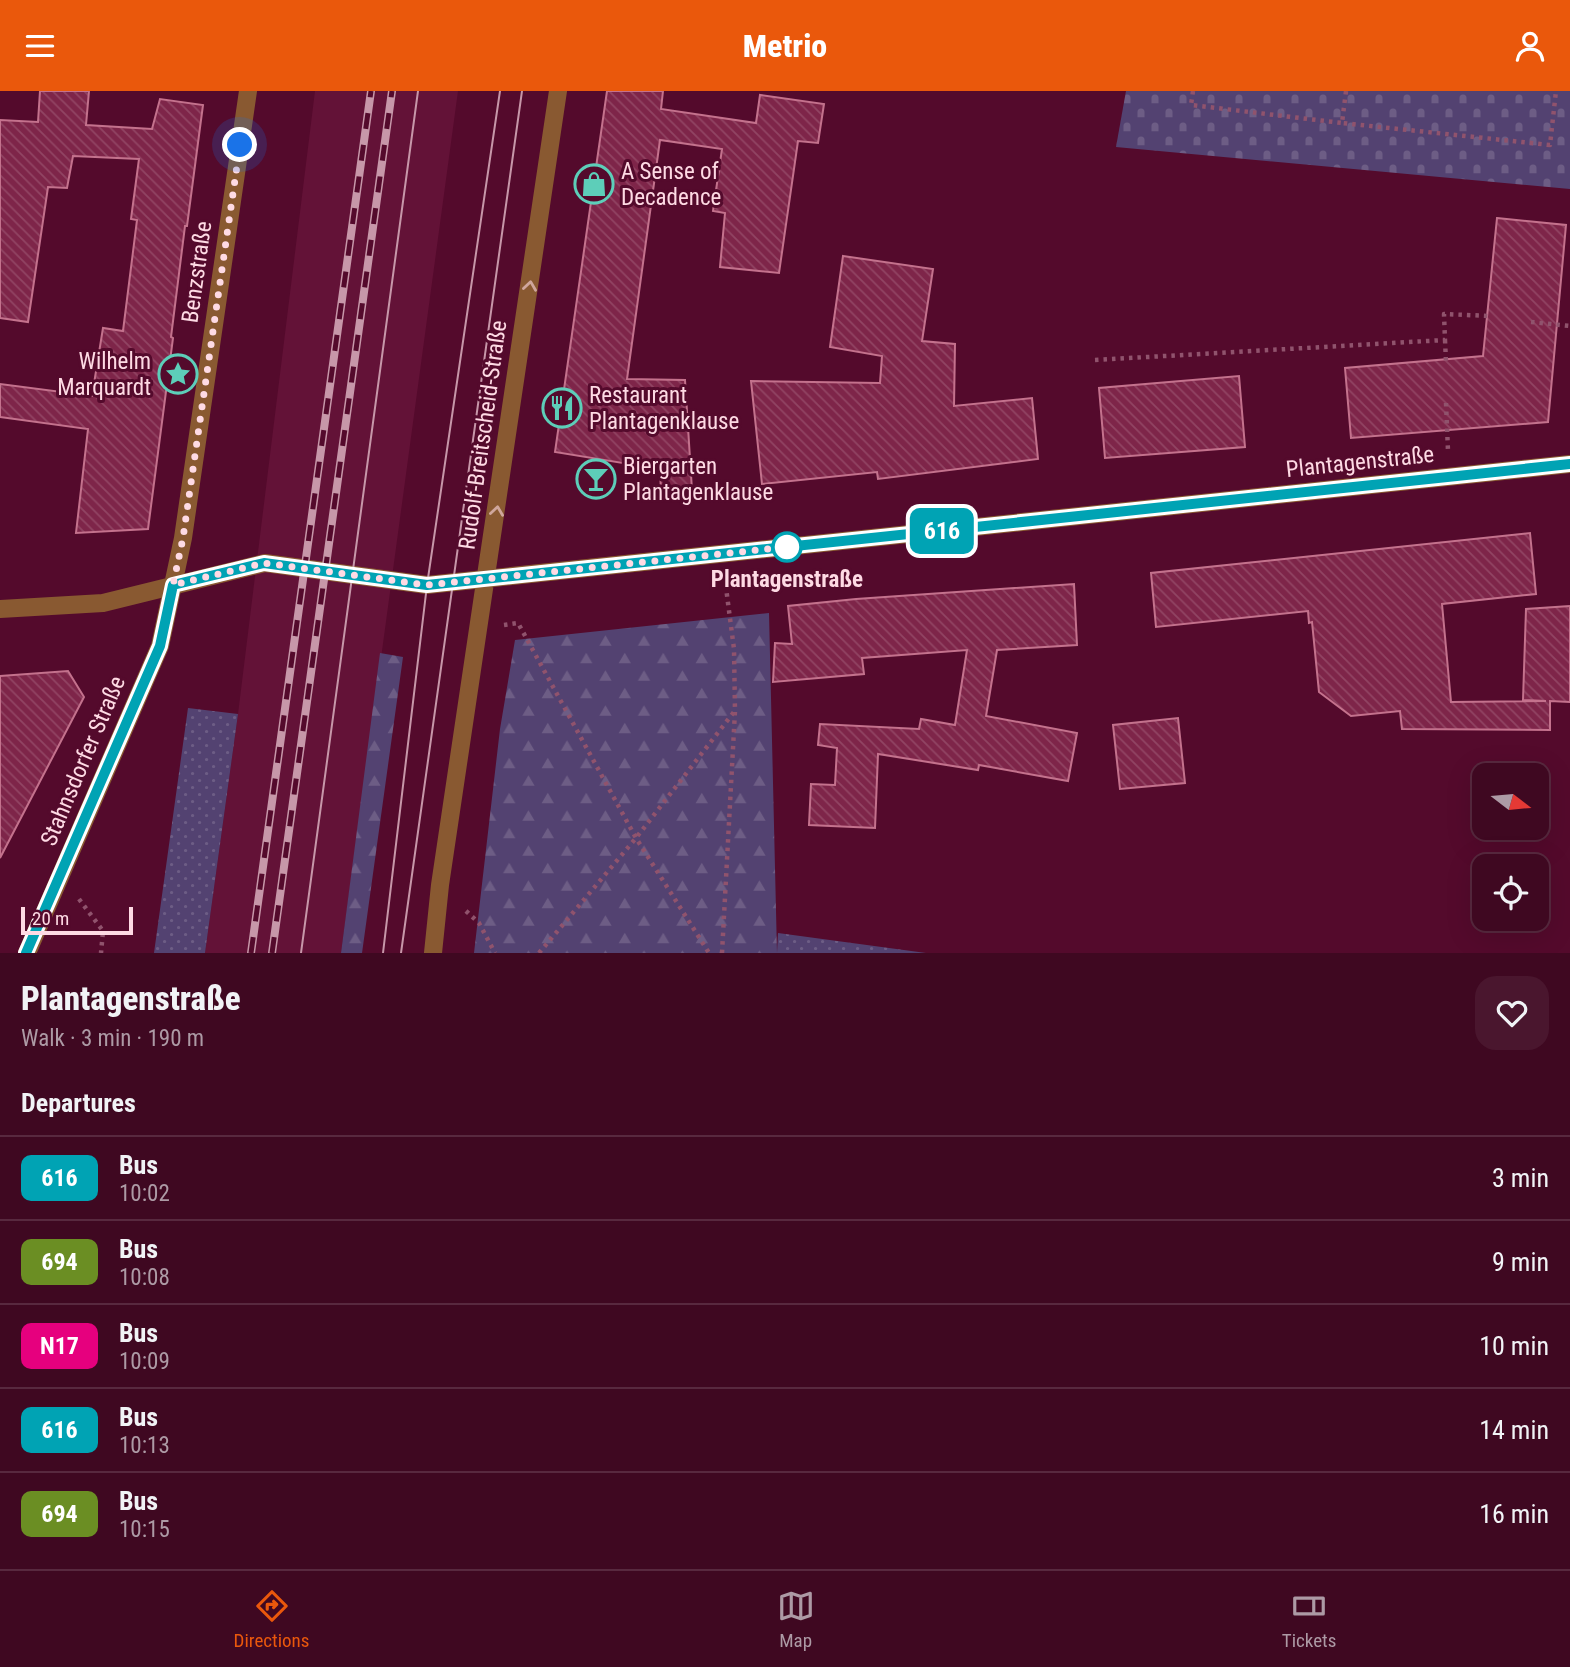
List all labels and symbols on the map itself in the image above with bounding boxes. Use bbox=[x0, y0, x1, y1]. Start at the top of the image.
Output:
your location bbox=[222, 127, 257, 162]
place label: A Sense of Decadence bbox=[621, 158, 721, 211]
shop icon: A Sense of Decadence bbox=[573, 163, 615, 205]
street label: Benzstraße bbox=[177, 220, 217, 324]
one-way arrow bbox=[522, 280, 537, 292]
street label: Rudolf-Breitscheid-Straße bbox=[454, 319, 512, 551]
place label: Wilhelm Marquardt bbox=[57, 348, 151, 401]
place icon: Wilhelm Marquardt bbox=[157, 353, 199, 395]
place label: Restaurant Plantagenklause bbox=[589, 382, 739, 435]
restaurant icon: Restaurant Plantagenklause bbox=[541, 387, 583, 429]
street label: Plantagenstraße bbox=[1285, 441, 1435, 483]
place label: Biergarten Plantagenklause bbox=[623, 453, 773, 506]
bar icon: Biergarten Plantagenklause bbox=[575, 458, 617, 500]
one-way arrow bbox=[489, 505, 504, 517]
line badge: 616 bbox=[902, 508, 982, 554]
marker: Plantagenstraße bbox=[772, 532, 802, 562]
place label: Plantagenstraße bbox=[711, 566, 863, 593]
street label: Stahnsdorfer Straße bbox=[35, 672, 131, 850]
north arrow bbox=[1472, 763, 1549, 840]
scale bar bbox=[21, 904, 133, 936]

